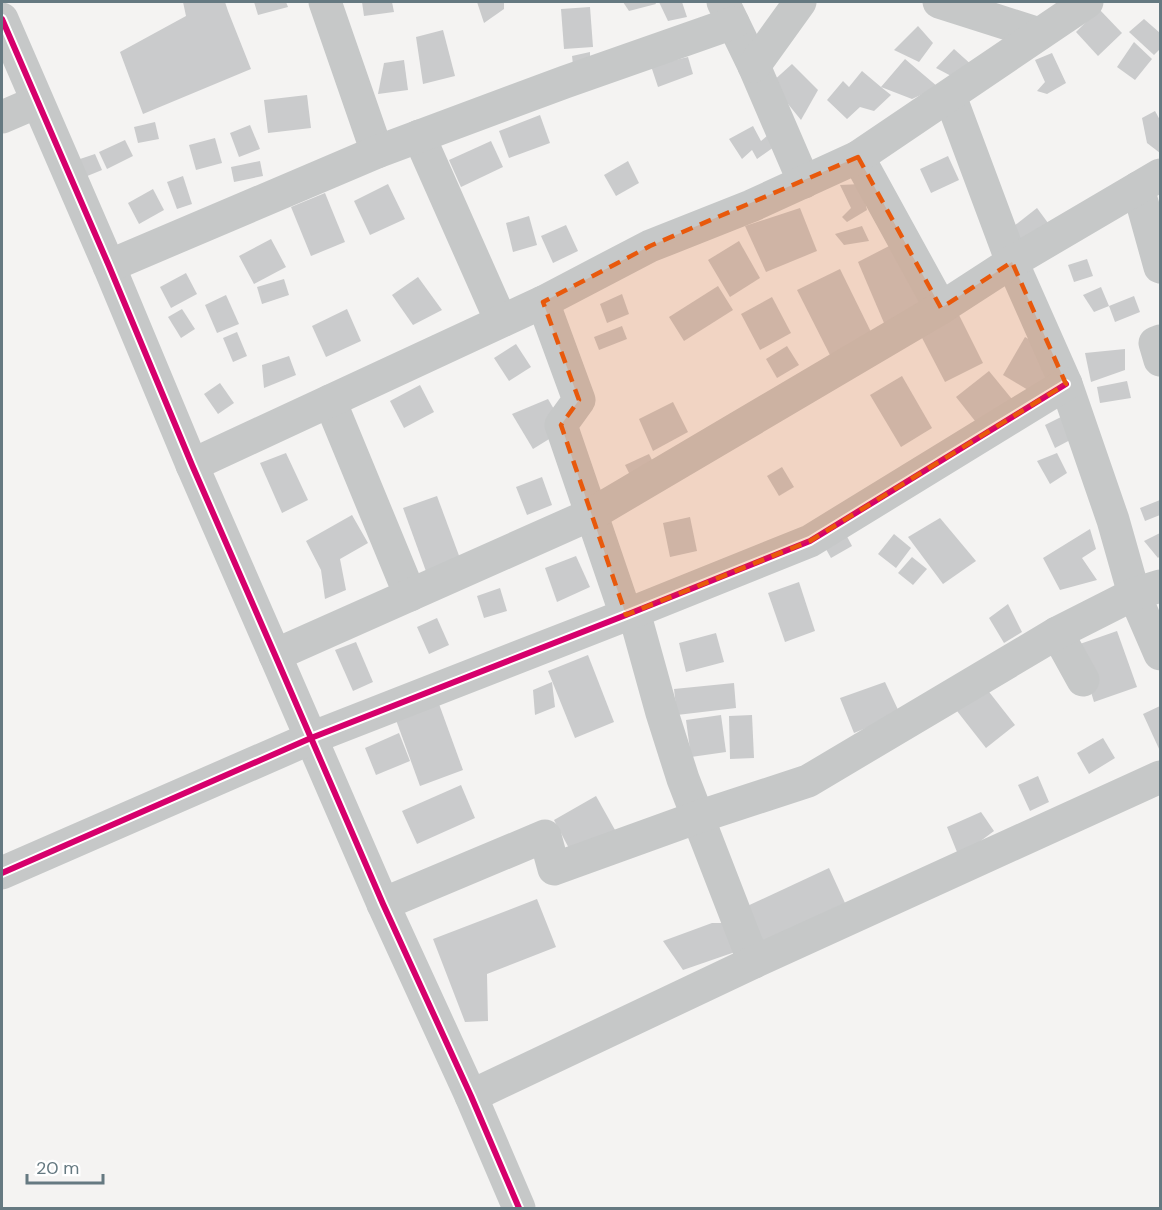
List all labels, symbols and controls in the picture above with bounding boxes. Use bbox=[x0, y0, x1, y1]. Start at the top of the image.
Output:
scale bar bbox=[27, 1147, 104, 1185]
text: 20 m bbox=[36, 1156, 79, 1180]

